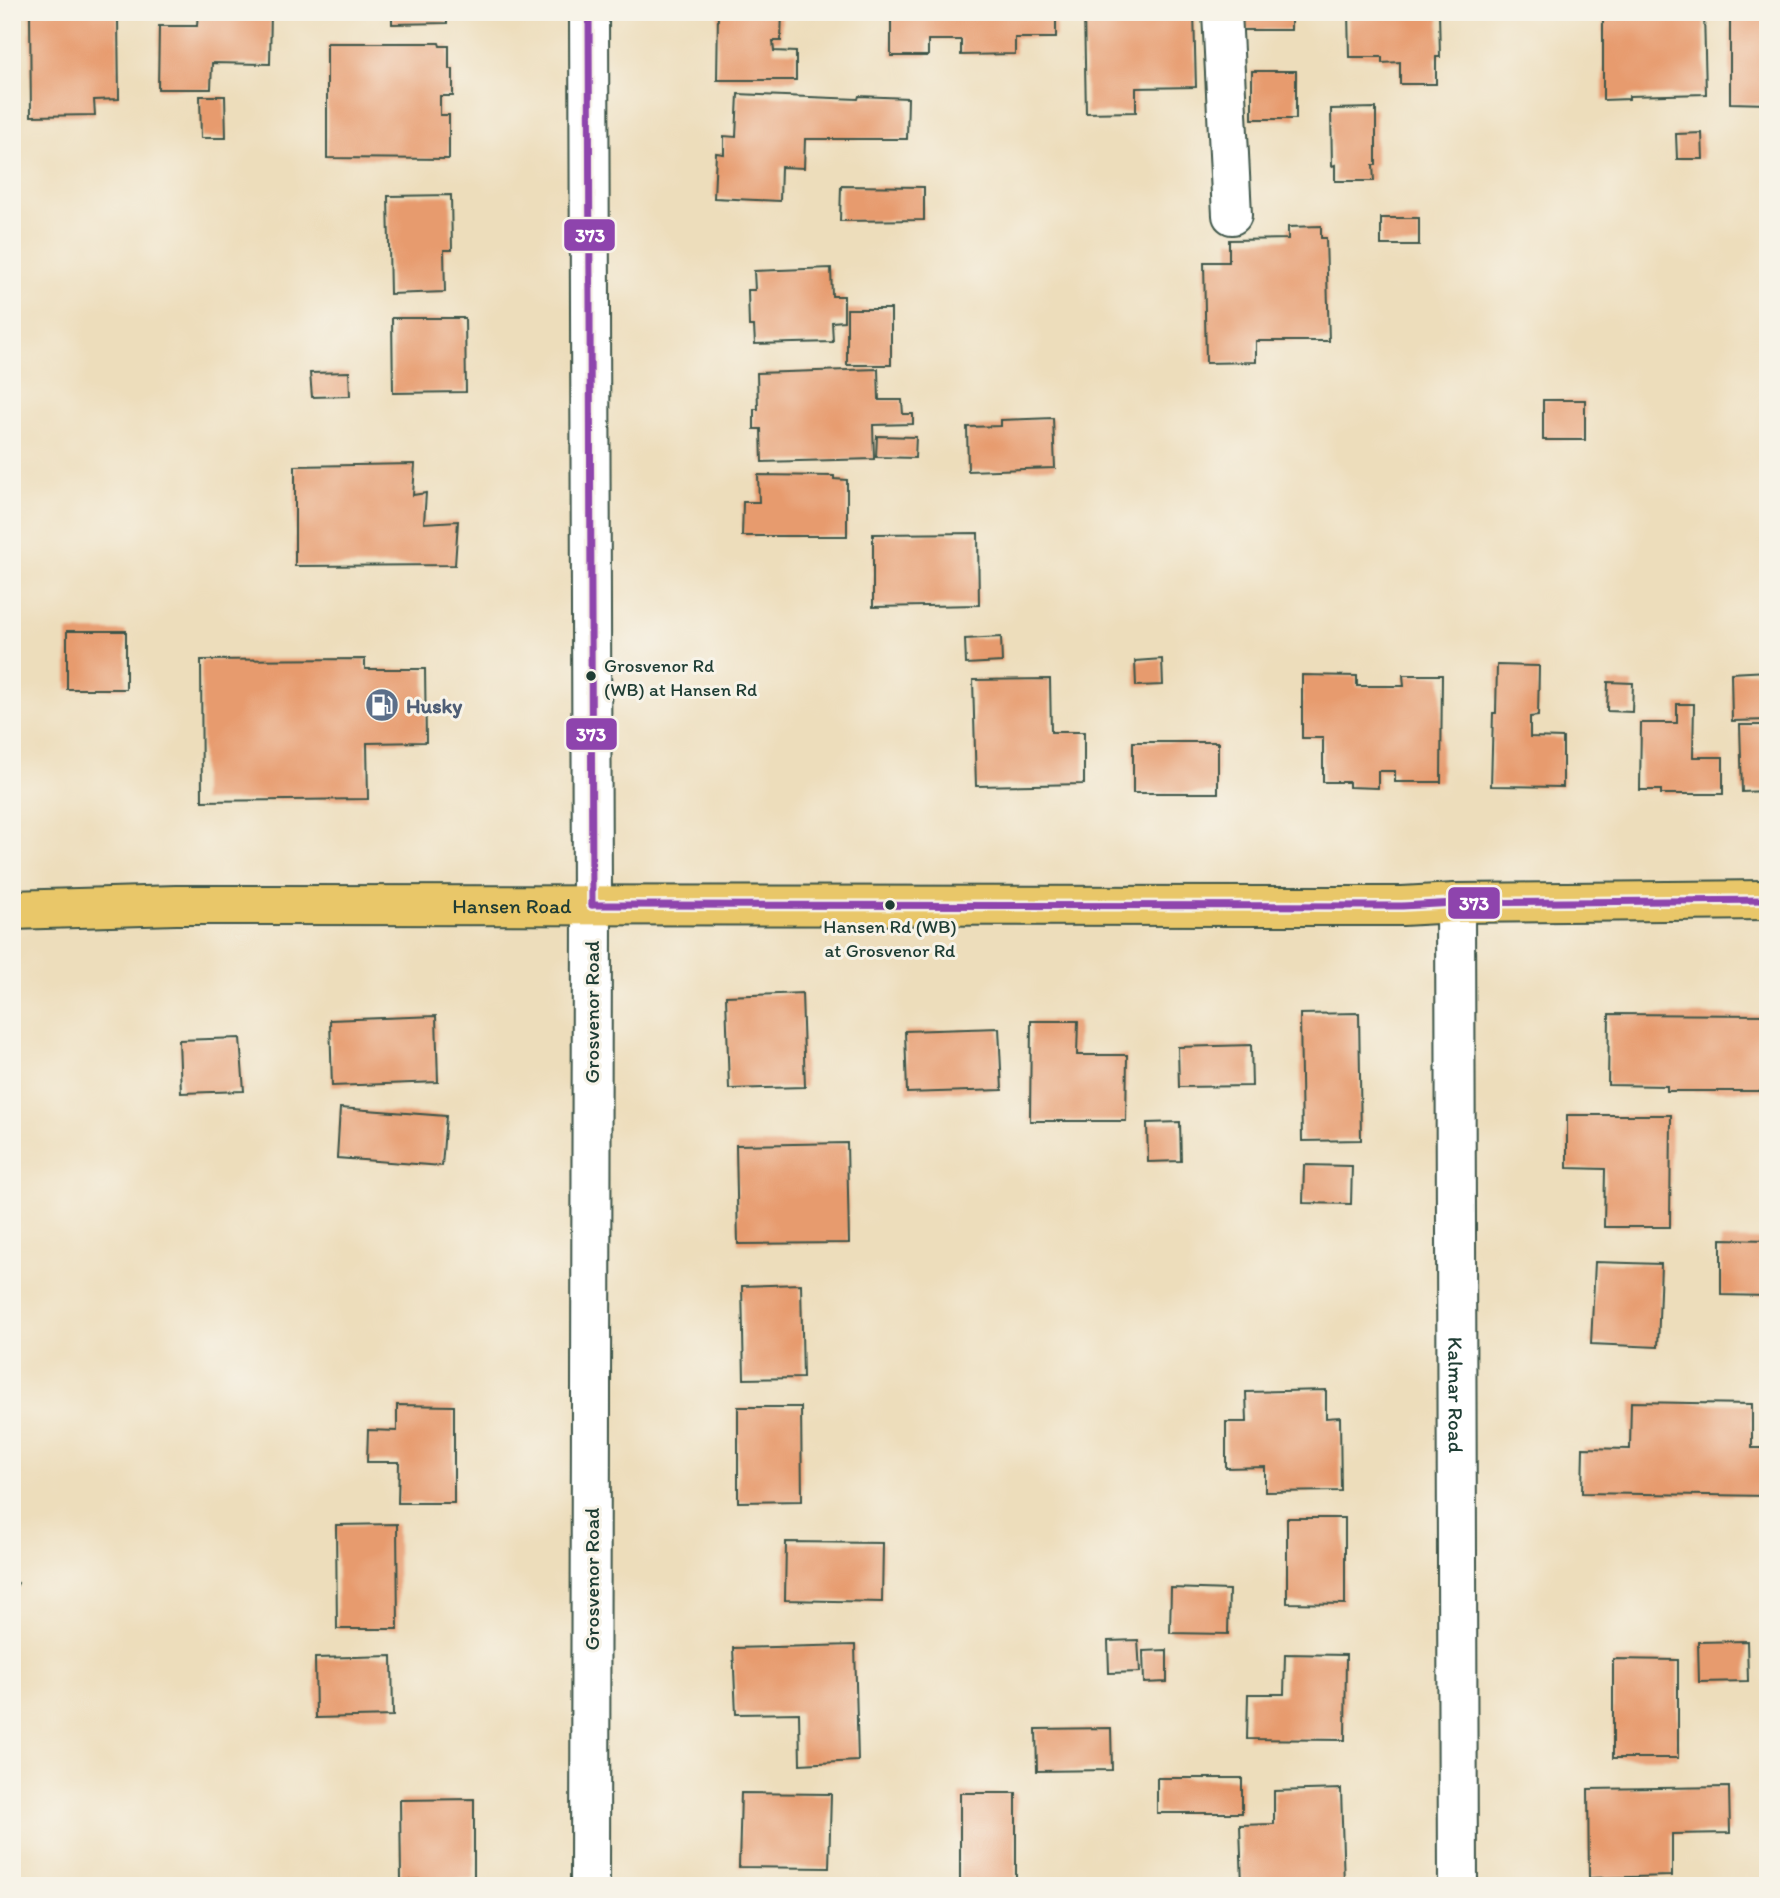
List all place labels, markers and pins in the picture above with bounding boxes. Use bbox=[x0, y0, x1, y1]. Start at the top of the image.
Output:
place label: Grosvenor Rd (WB) at Hansen Rd bbox=[604, 654, 757, 701]
marker: Grosvenor Rd (WB) at Hansen Rd bbox=[584, 669, 598, 683]
fuel station icon: Husky bbox=[363, 686, 401, 724]
place label: Husky bbox=[406, 693, 463, 719]
marker: Hansen Rd (WB) at Grosvenor Rd bbox=[883, 898, 897, 912]
place label: Hansen Rd (WB) at Grosvenor Rd bbox=[823, 915, 957, 962]

